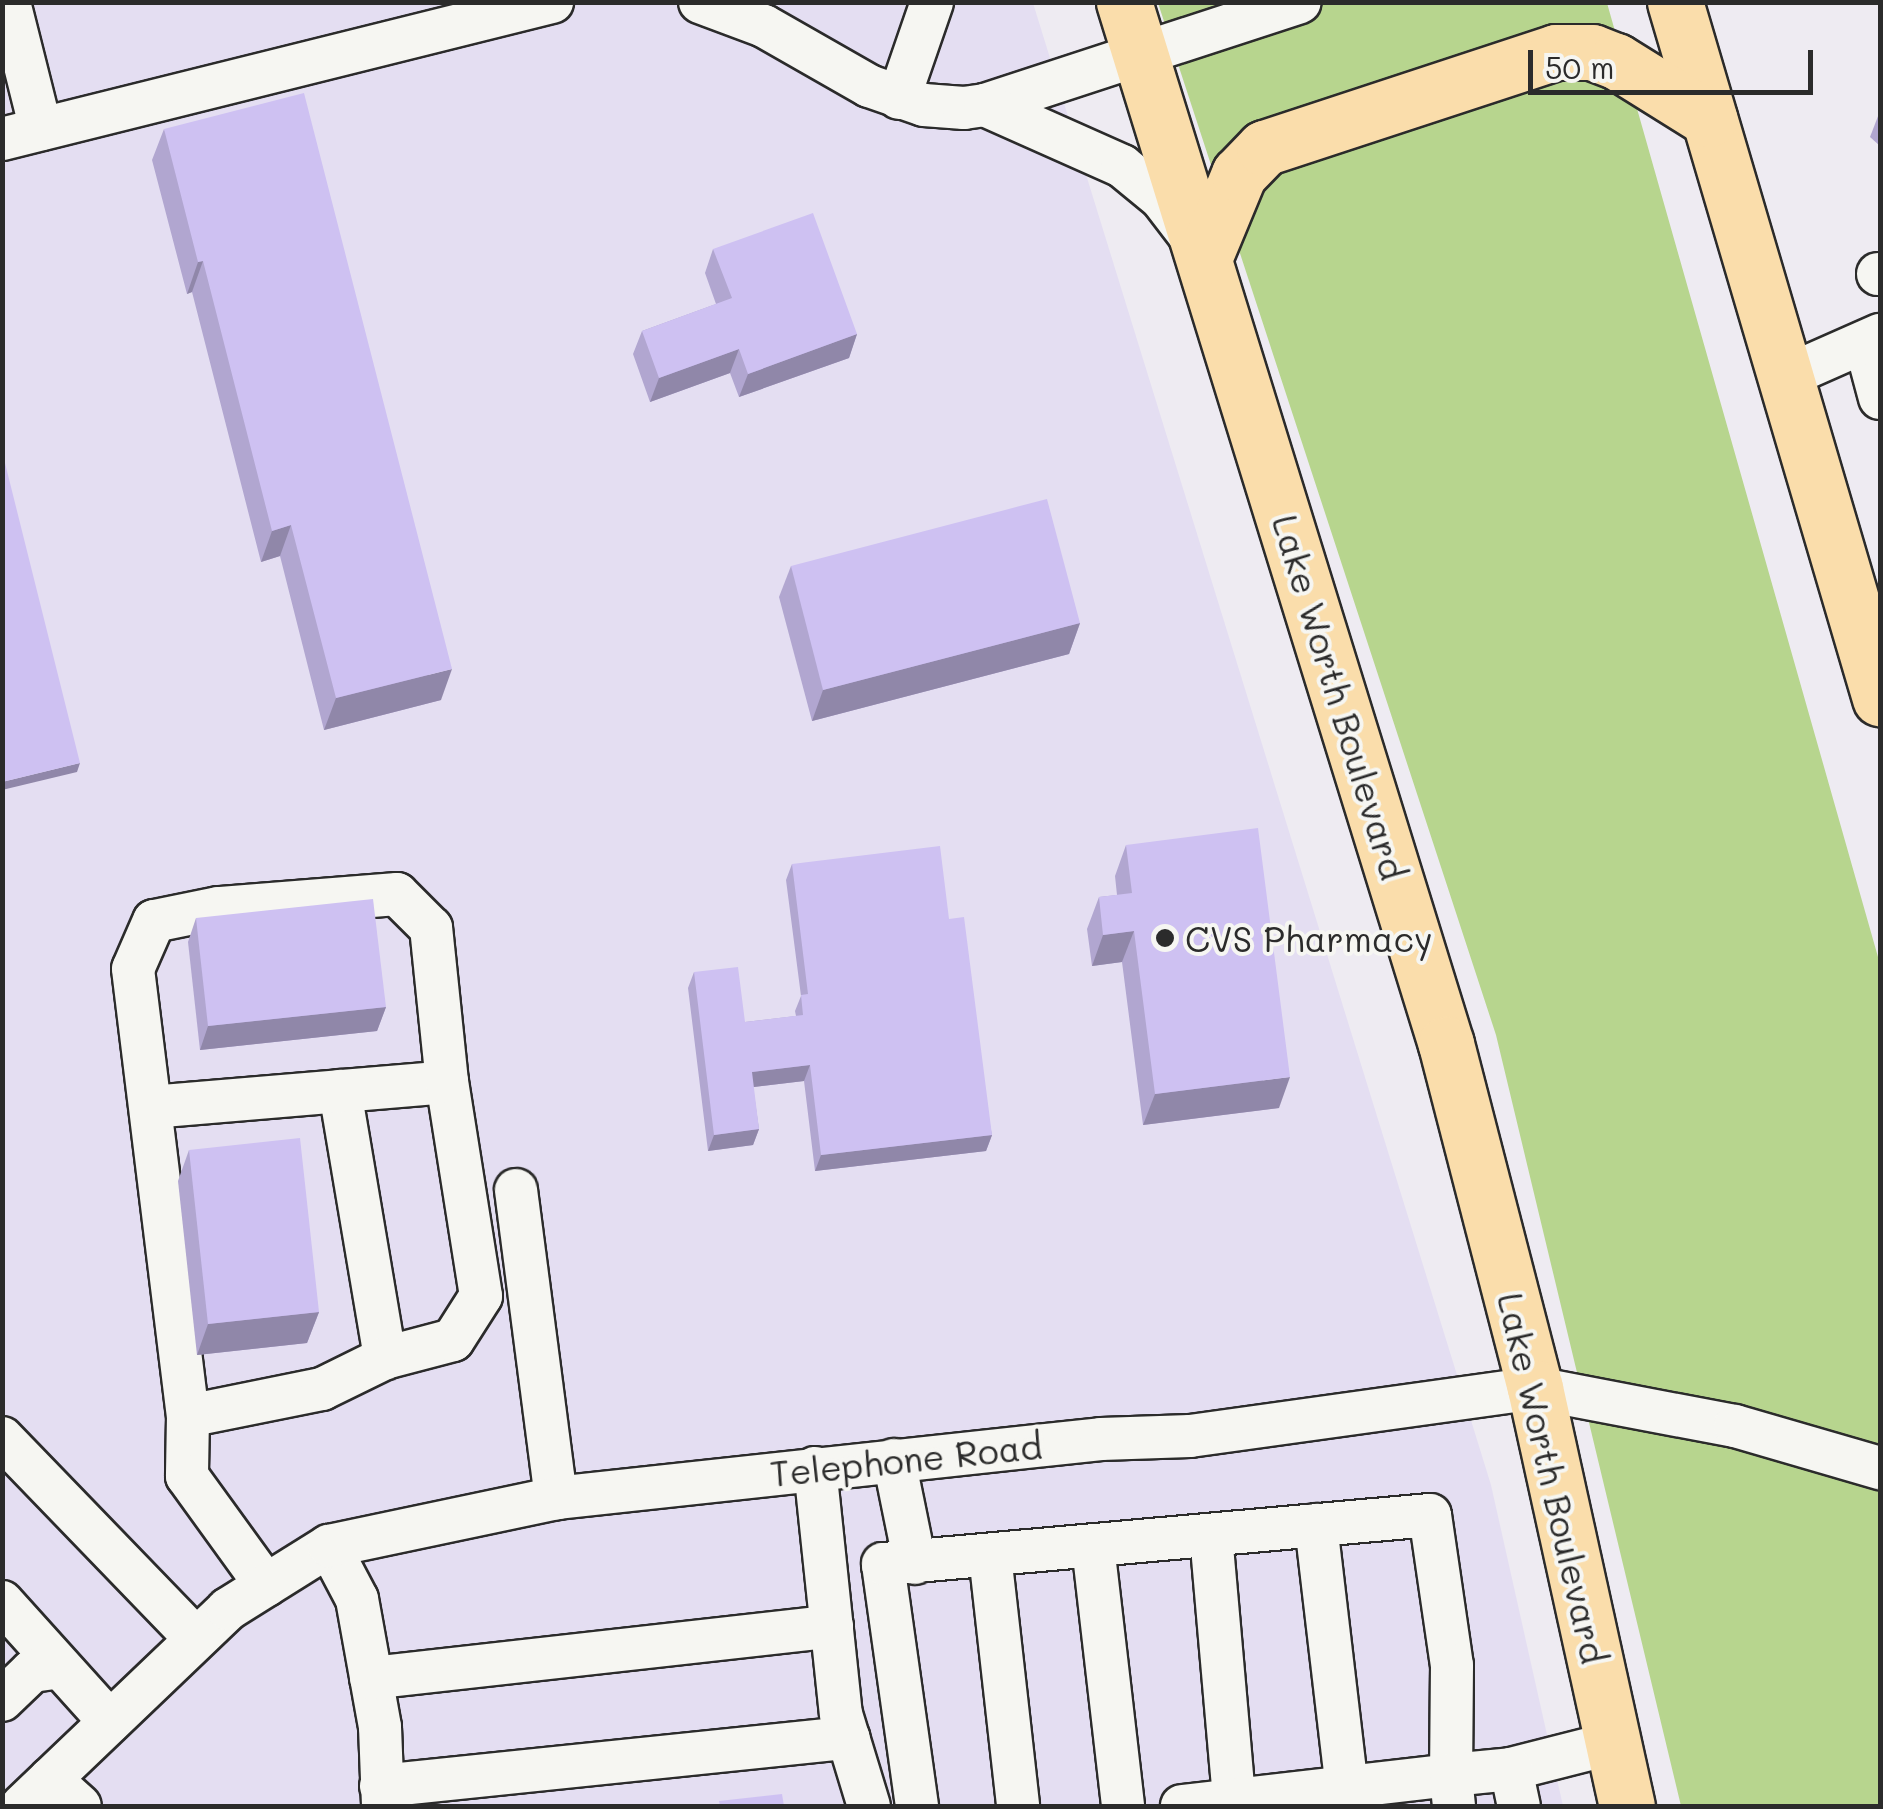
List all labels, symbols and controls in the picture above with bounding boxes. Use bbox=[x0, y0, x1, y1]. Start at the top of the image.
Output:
scale bar bbox=[1533, 30, 1818, 92]
text: 50 m bbox=[1545, 47, 1615, 87]
street label: Lake Worth Boulevard bbox=[1264, 510, 1416, 884]
place label: CVS Pharmacy bbox=[1185, 917, 1432, 959]
marker: CVS Pharmacy bbox=[1154, 927, 1176, 949]
street label: Lake Worth Boulevard bbox=[1490, 1289, 1616, 1667]
street label: Telephone Road bbox=[768, 1424, 1044, 1494]

